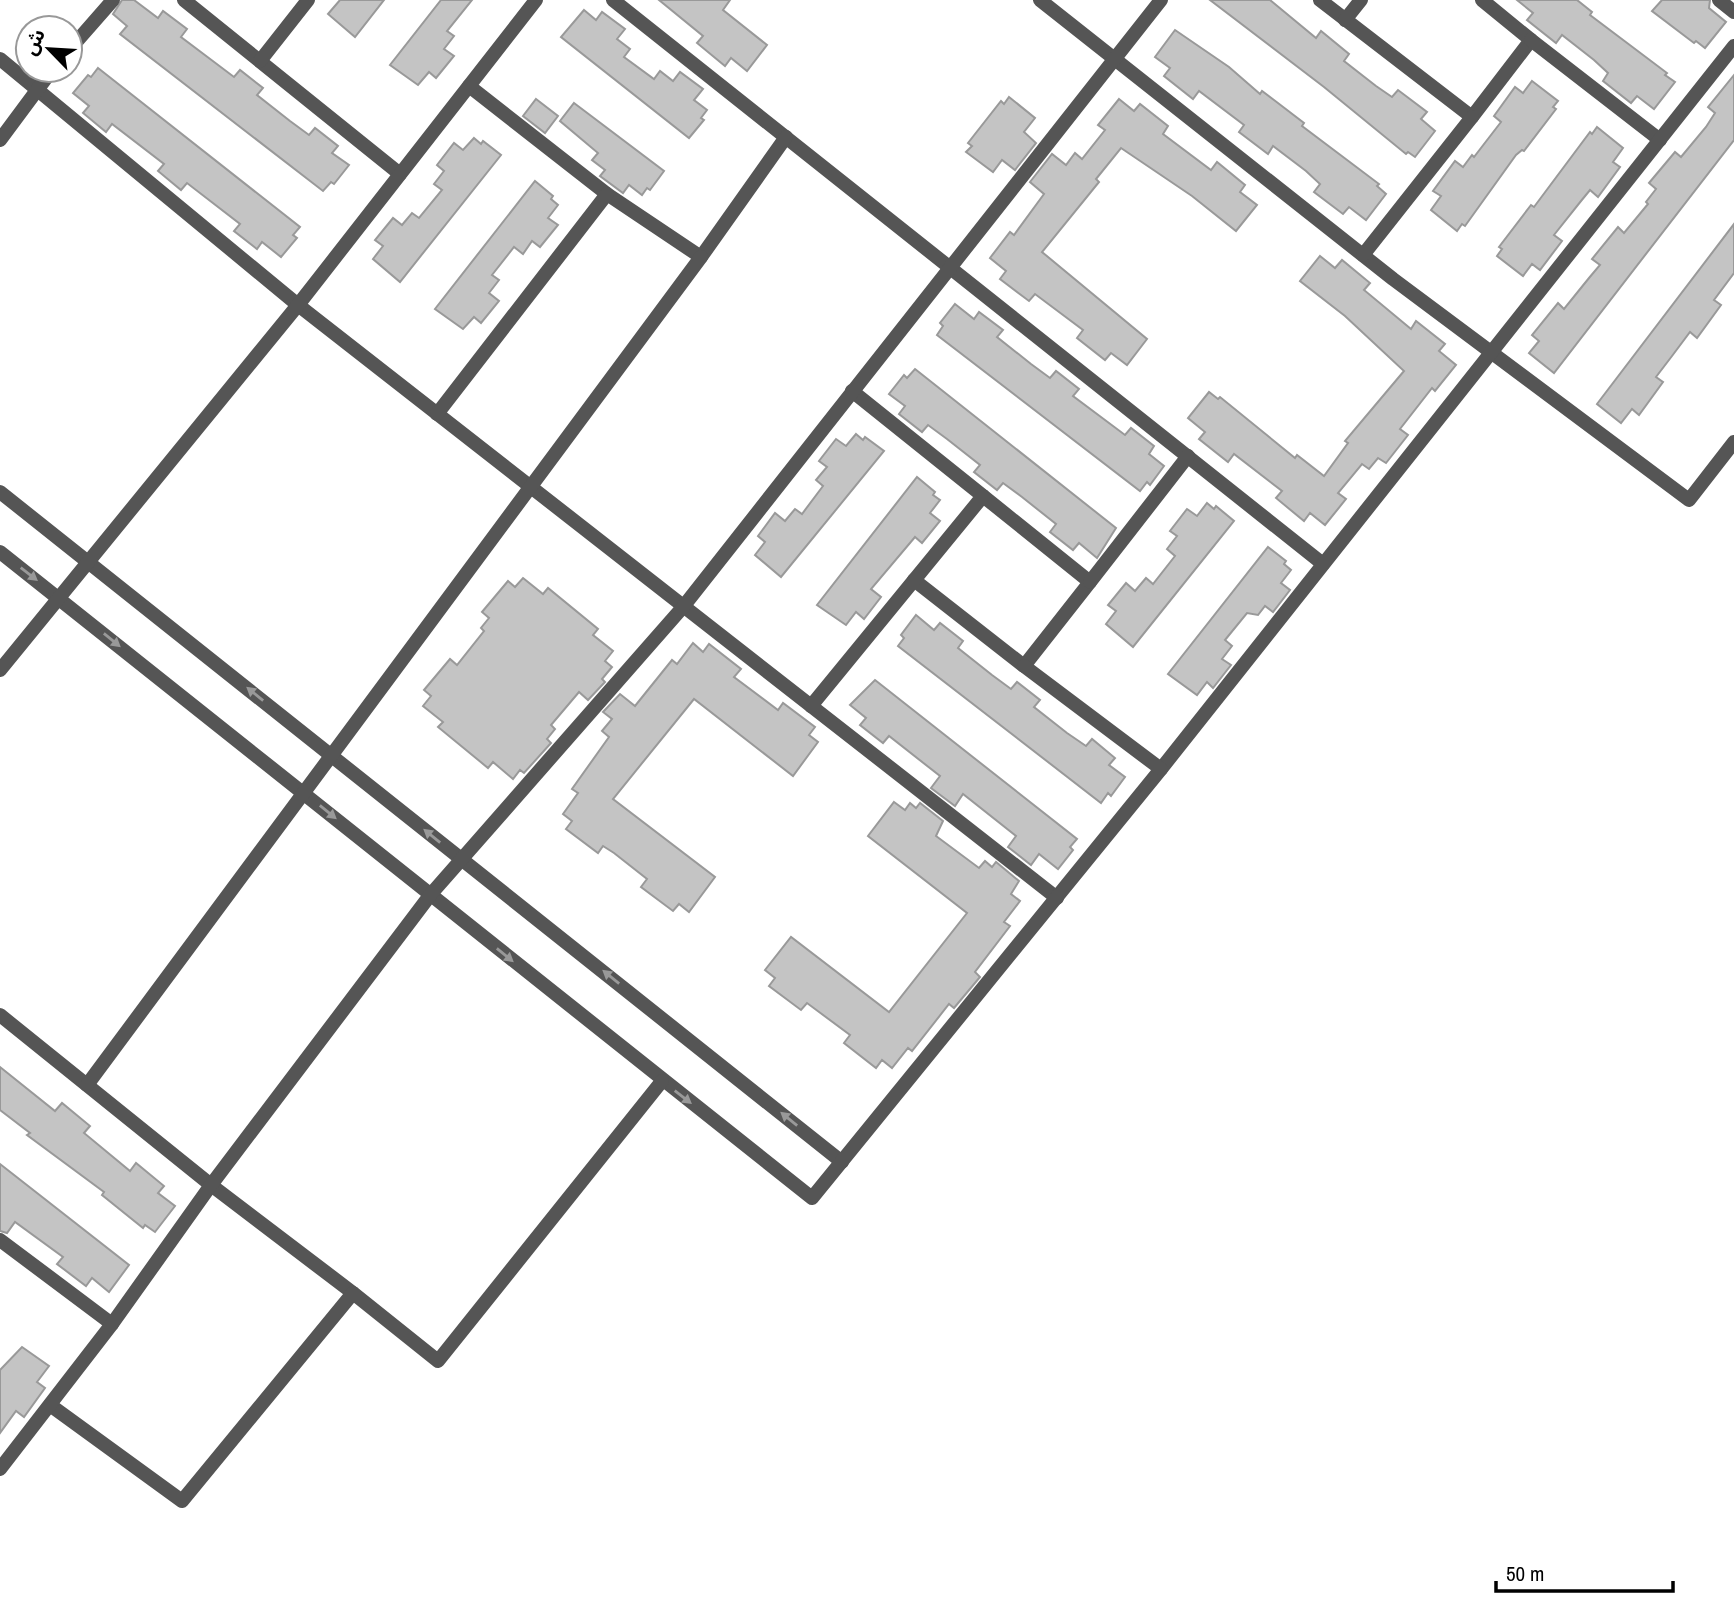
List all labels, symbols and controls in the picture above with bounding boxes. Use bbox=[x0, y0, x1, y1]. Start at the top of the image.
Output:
north arrow bbox=[14, 14, 84, 84]
text: ش bbox=[16, 25, 51, 59]
one-way arrow bbox=[20, 567, 38, 582]
one-way arrow bbox=[103, 632, 120, 647]
one-way arrow bbox=[246, 687, 264, 702]
one-way arrow bbox=[318, 805, 336, 820]
one-way arrow bbox=[424, 828, 442, 843]
one-way arrow bbox=[496, 947, 514, 962]
one-way arrow bbox=[602, 970, 620, 985]
one-way arrow bbox=[674, 1089, 692, 1104]
one-way arrow bbox=[780, 1112, 797, 1127]
scale bar bbox=[1496, 1550, 1673, 1594]
text: 50 m bbox=[1506, 1559, 1544, 1588]

